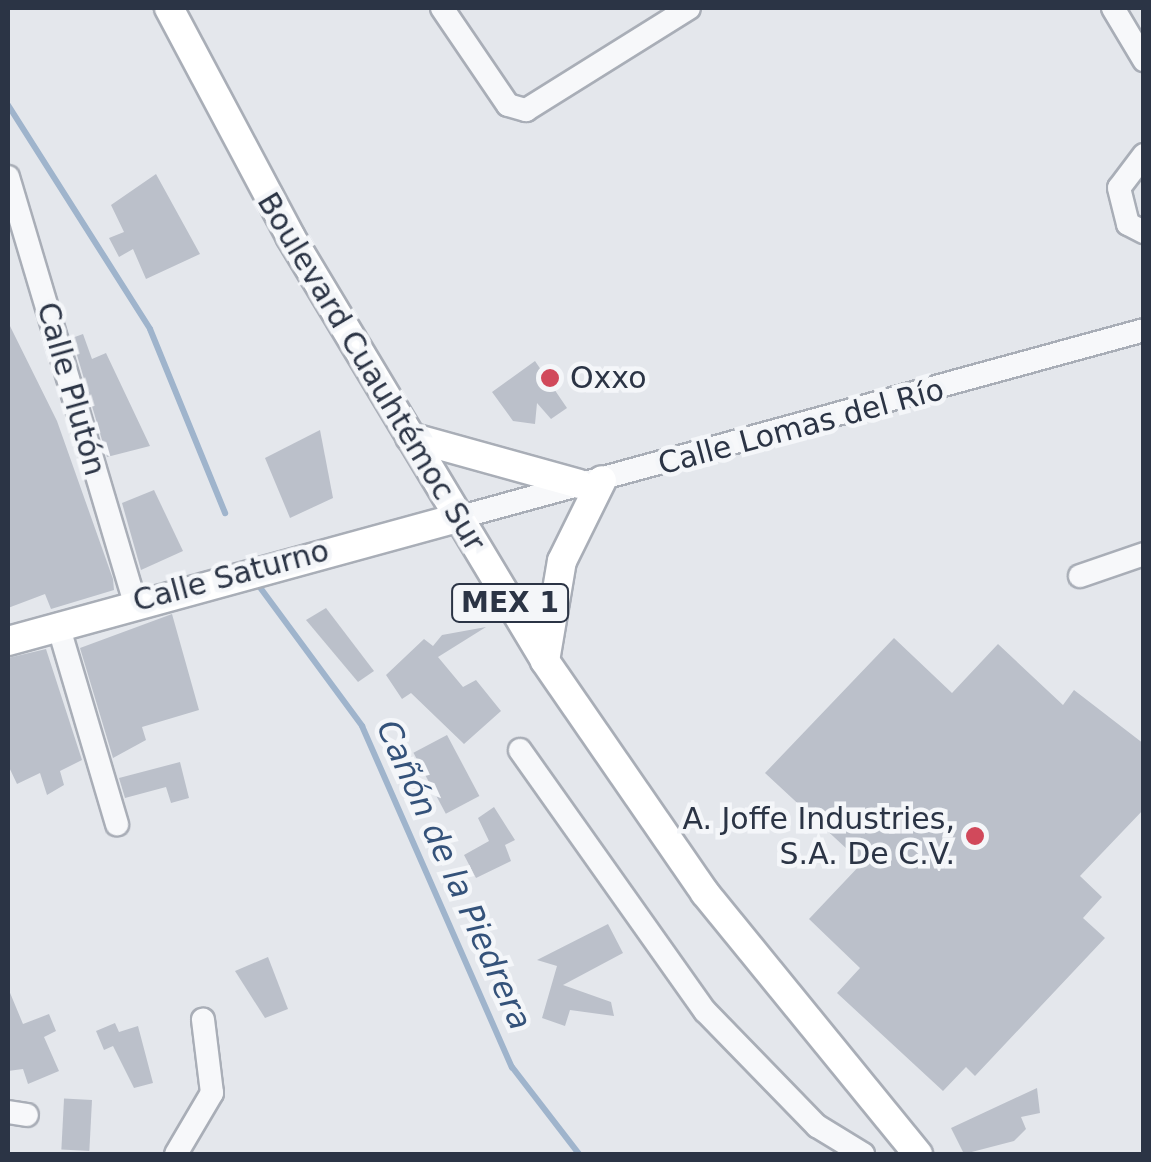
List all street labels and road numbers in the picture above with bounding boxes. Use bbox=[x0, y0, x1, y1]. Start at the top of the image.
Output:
street label: Boulevard Cuauhtémoc Sur bbox=[250, 186, 492, 558]
street label: Calle Plutón bbox=[29, 298, 113, 480]
street label: Calle Lomas del Río bbox=[654, 372, 948, 482]
street label: Calle Saturno bbox=[129, 533, 333, 619]
road number: MEX 1 bbox=[450, 580, 570, 626]

